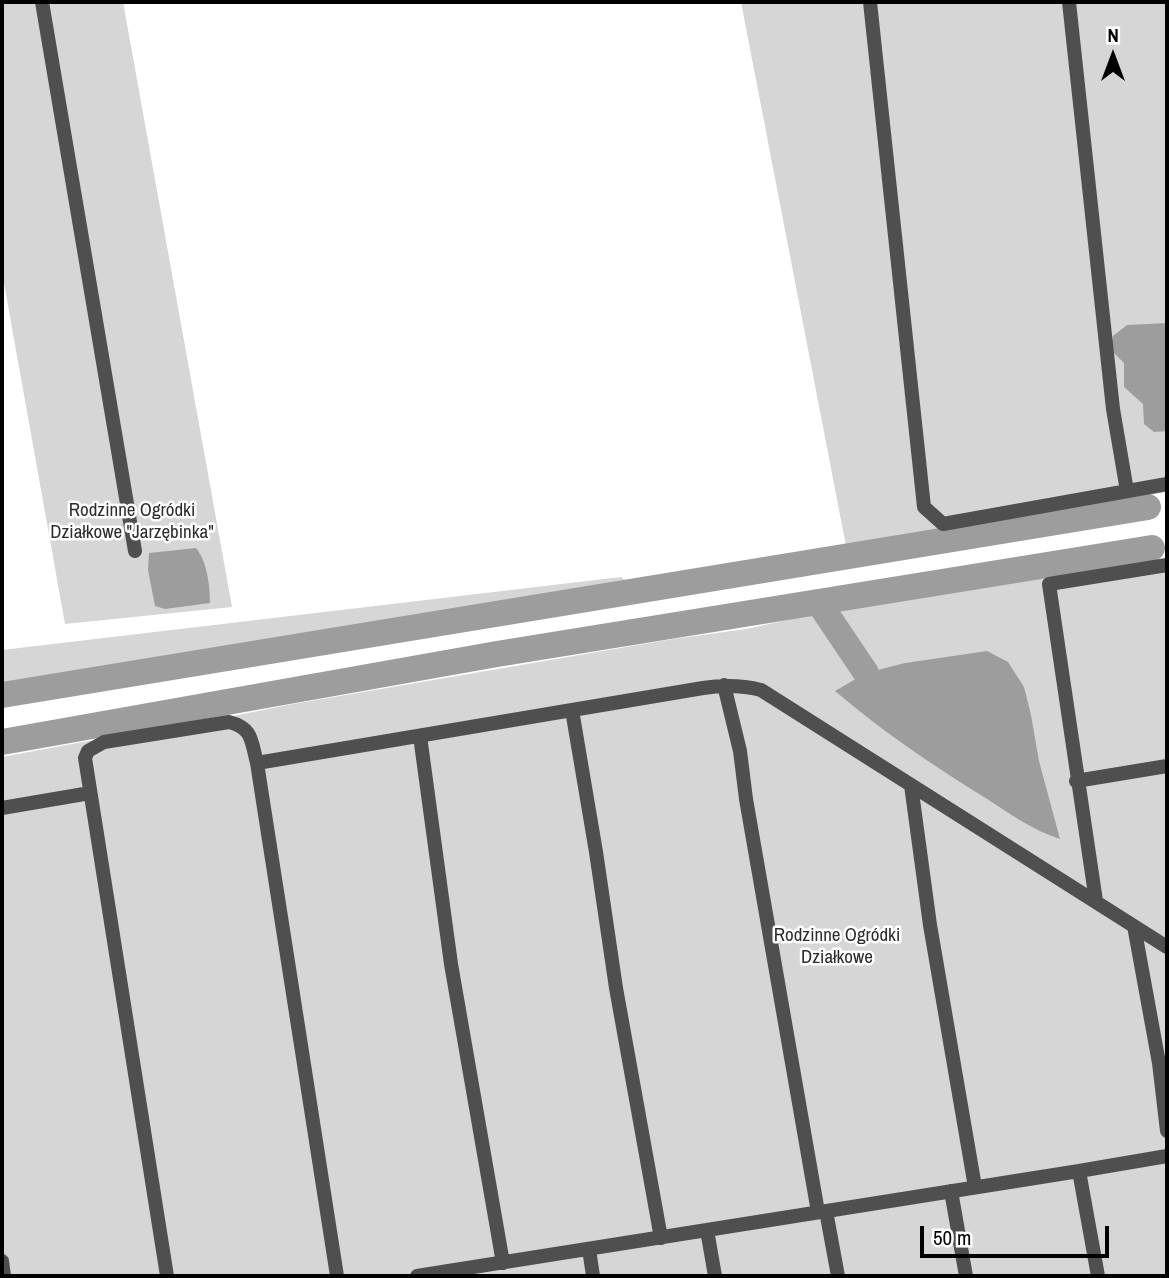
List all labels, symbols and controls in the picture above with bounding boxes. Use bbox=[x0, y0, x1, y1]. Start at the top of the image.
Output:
north arrow bbox=[1078, 21, 1148, 91]
text: N bbox=[1107, 22, 1119, 48]
park label: Rodzinne Ogródki Działkowe "Jarzębinka" bbox=[50, 500, 214, 544]
park label: Rodzinne Ogródki Działkowe bbox=[774, 925, 900, 969]
scale bar bbox=[924, 1212, 1113, 1256]
text: 50 m bbox=[933, 1223, 971, 1252]

